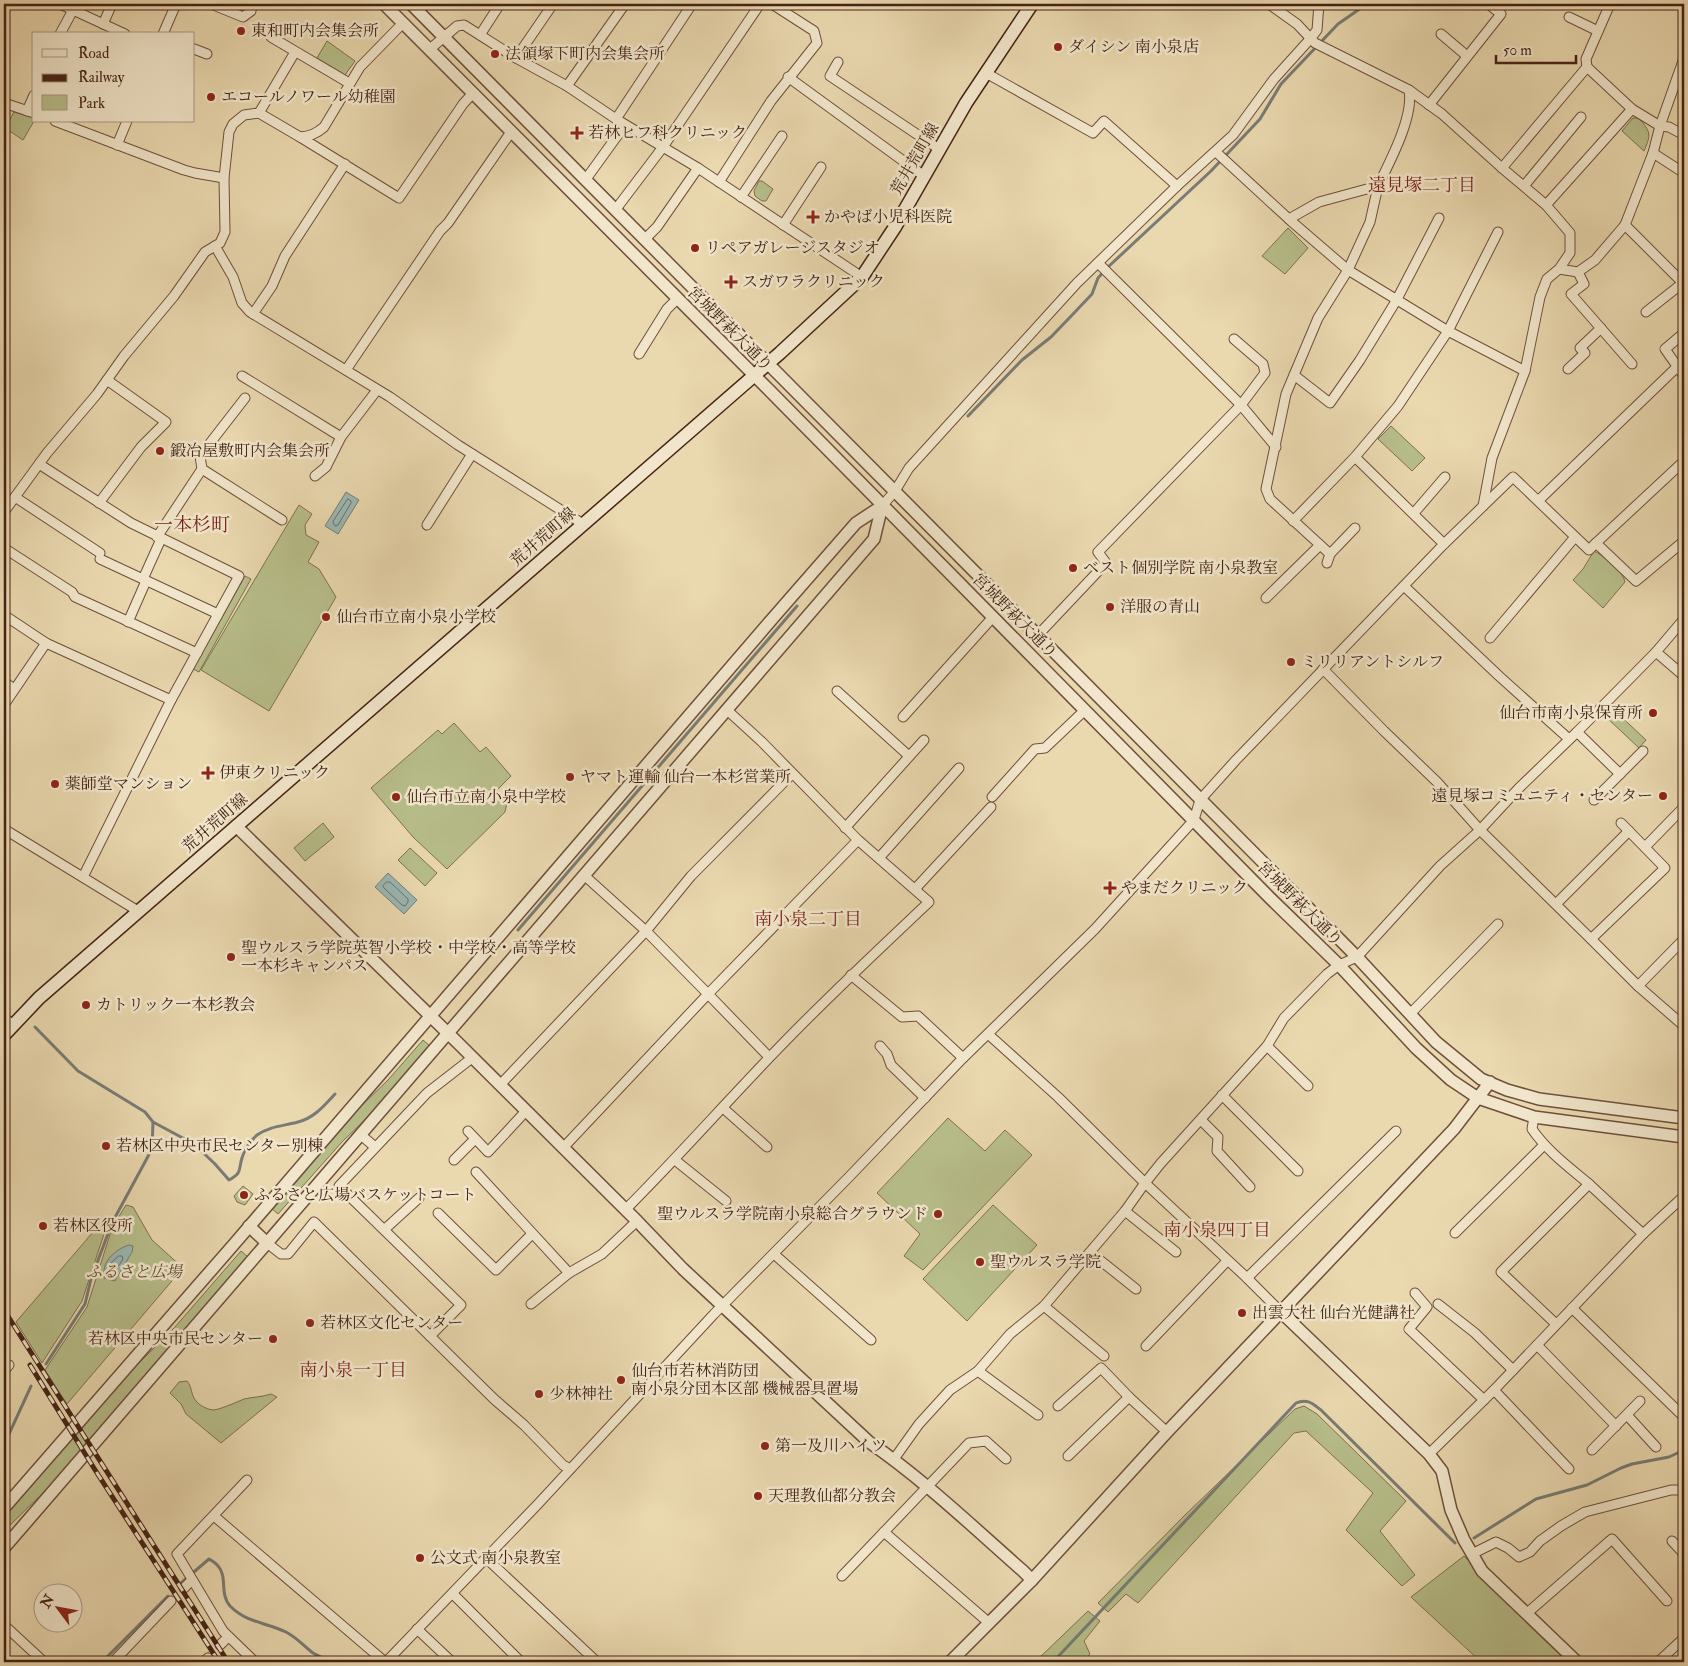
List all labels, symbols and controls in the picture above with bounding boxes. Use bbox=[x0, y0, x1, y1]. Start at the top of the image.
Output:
place label: 東和町内会集会所 bbox=[251, 21, 379, 41]
marker: 東和町内会集会所 bbox=[235, 25, 247, 37]
legend bbox=[32, 32, 195, 122]
scale bar bbox=[1496, 32, 1576, 64]
place label: ダイシン 南小泉店 bbox=[1068, 37, 1199, 57]
marker: ダイシン 南小泉店 bbox=[1052, 41, 1064, 53]
text: 50 m bbox=[1503, 41, 1532, 60]
text: Road bbox=[78, 44, 110, 63]
place label: 法領塚下町内会集会所 bbox=[505, 44, 665, 64]
marker: 法領塚下町内会集会所 bbox=[489, 48, 501, 60]
text: Railway bbox=[78, 68, 125, 87]
place label: エコールノワール幼稚園 bbox=[221, 87, 396, 107]
marker: エコールノワール幼稚園 bbox=[205, 91, 217, 103]
text: Park bbox=[78, 94, 105, 113]
street label: 荒井荒町線 bbox=[886, 119, 944, 199]
place label: 若林ヒフ科クリニック bbox=[588, 123, 747, 143]
marker: 若林ヒフ科クリニック bbox=[570, 126, 584, 140]
district label: 遠見塚二丁目 bbox=[1368, 174, 1476, 197]
place label: かやば小児科医院 bbox=[824, 207, 952, 227]
marker: かやば小児科医院 bbox=[806, 210, 820, 224]
place label: リペアガレージスタジオ bbox=[705, 238, 880, 258]
marker: リペアガレージスタジオ bbox=[689, 242, 701, 254]
place label: スガワラクリニック bbox=[742, 272, 885, 292]
marker: スガワラクリニック bbox=[724, 275, 738, 289]
street label: 宮城野萩大通り bbox=[683, 282, 777, 376]
place label: 鍛冶屋敷町内会集会所 bbox=[170, 441, 330, 461]
marker: 鍛冶屋敷町内会集会所 bbox=[154, 445, 166, 457]
street label: 荒井荒町線 bbox=[506, 503, 580, 571]
district label: 一本杉町 bbox=[154, 513, 230, 537]
place label: ベスト個別学院 南小泉教室 bbox=[1083, 558, 1278, 578]
marker: ベスト個別学院 南小泉教室 bbox=[1067, 562, 1079, 574]
street label: 宮城野萩大通り bbox=[968, 569, 1062, 663]
place label: 洋服の青山 bbox=[1120, 597, 1200, 617]
marker: 洋服の青山 bbox=[1104, 601, 1116, 613]
place label: 仙台市立南小泉小学校 bbox=[336, 607, 496, 627]
marker: 仙台市立南小泉小学校 bbox=[320, 611, 332, 623]
place label: ミリリアントシルフ bbox=[1301, 652, 1444, 672]
marker: ミリリアントシルフ bbox=[1285, 656, 1297, 668]
place label: 仙台市南小泉保育所 bbox=[1499, 703, 1643, 723]
marker: 仙台市南小泉保育所 bbox=[1647, 707, 1659, 719]
place label: 伊東クリニック bbox=[219, 763, 330, 783]
marker: 伊東クリニック bbox=[201, 766, 215, 780]
place label: ヤマト運輸 仙台一本杉営業所 bbox=[580, 767, 791, 787]
marker: ヤマト運輸 仙台一本杉営業所 bbox=[564, 771, 576, 783]
place label: 薬師堂マンション bbox=[65, 774, 192, 794]
marker: 薬師堂マンション bbox=[49, 778, 61, 790]
place label: 遠見塚コミュニティ・センター bbox=[1431, 786, 1653, 806]
place label: 仙台市立南小泉中学校 bbox=[406, 787, 566, 807]
street label: 荒井荒町線 bbox=[178, 789, 252, 857]
marker: 遠見塚コミュニティ・センター bbox=[1657, 790, 1669, 802]
marker: 仙台市立南小泉中学校 bbox=[390, 791, 402, 803]
street label: 宮城野萩大通り bbox=[1253, 857, 1347, 951]
place label: やまだクリニック bbox=[1121, 878, 1248, 898]
marker: やまだクリニック bbox=[1103, 881, 1117, 895]
district label: 南小泉二丁目 bbox=[754, 908, 862, 931]
place label: 聖ウルスラ学院英智小学校・中学校・高等学校 一本杉キャンパス bbox=[241, 938, 576, 976]
marker: 聖ウルスラ学院英智小学校・中学校・高等学校 一本杉キャンパス bbox=[225, 951, 237, 963]
place label: カトリック一本杉教会 bbox=[96, 995, 255, 1015]
marker: カトリック一本杉教会 bbox=[80, 999, 92, 1011]
place label: 若林区中央市民センター別棟 bbox=[116, 1136, 323, 1156]
marker: 若林区中央市民センター別棟 bbox=[100, 1140, 112, 1152]
place label: ふるさと広場バスケットコート bbox=[254, 1185, 477, 1205]
marker: ふるさと広場バスケットコート bbox=[238, 1189, 250, 1201]
place label: 聖ウルスラ学院南小泉総合グラウンド bbox=[657, 1204, 928, 1224]
marker: 聖ウルスラ学院南小泉総合グラウンド bbox=[932, 1208, 944, 1220]
place label: 若林区役所 bbox=[53, 1216, 133, 1236]
district label: 南小泉四丁目 bbox=[1163, 1219, 1271, 1242]
marker: 若林区役所 bbox=[37, 1220, 49, 1232]
place label: 聖ウルスラ学院 bbox=[990, 1252, 1101, 1272]
marker: 聖ウルスラ学院 bbox=[974, 1256, 986, 1268]
park label: ふるさと広場 bbox=[86, 1262, 184, 1282]
place label: 出雲大社 仙台光健講社 bbox=[1252, 1303, 1415, 1323]
marker: 出雲大社 仙台光健講社 bbox=[1236, 1307, 1248, 1319]
place label: 若林区文化センター bbox=[320, 1313, 463, 1333]
marker: 若林区文化センター bbox=[304, 1317, 316, 1329]
place label: 若林区中央市民センター bbox=[88, 1329, 263, 1349]
marker: 若林区中央市民センター bbox=[267, 1333, 279, 1345]
district label: 南小泉一丁目 bbox=[299, 1359, 407, 1382]
place label: 仙台市若林消防団 南小泉分団本区部 機械器具置場 bbox=[631, 1361, 858, 1399]
marker: 仙台市若林消防団 南小泉分団本区部 機械器具置場 bbox=[615, 1374, 627, 1386]
place label: 少林神社 bbox=[549, 1384, 613, 1404]
marker: 少林神社 bbox=[533, 1388, 545, 1400]
place label: 第一及川ハイツ bbox=[775, 1436, 887, 1456]
marker: 第一及川ハイツ bbox=[759, 1440, 771, 1452]
place label: 天理教仙都分教会 bbox=[768, 1486, 896, 1506]
marker: 天理教仙都分教会 bbox=[752, 1490, 764, 1502]
place label: 公文式 南小泉教室 bbox=[430, 1548, 561, 1568]
marker: 公文式 南小泉教室 bbox=[414, 1552, 426, 1564]
north arrow bbox=[32, 1584, 82, 1634]
text: N bbox=[36, 1591, 58, 1612]

